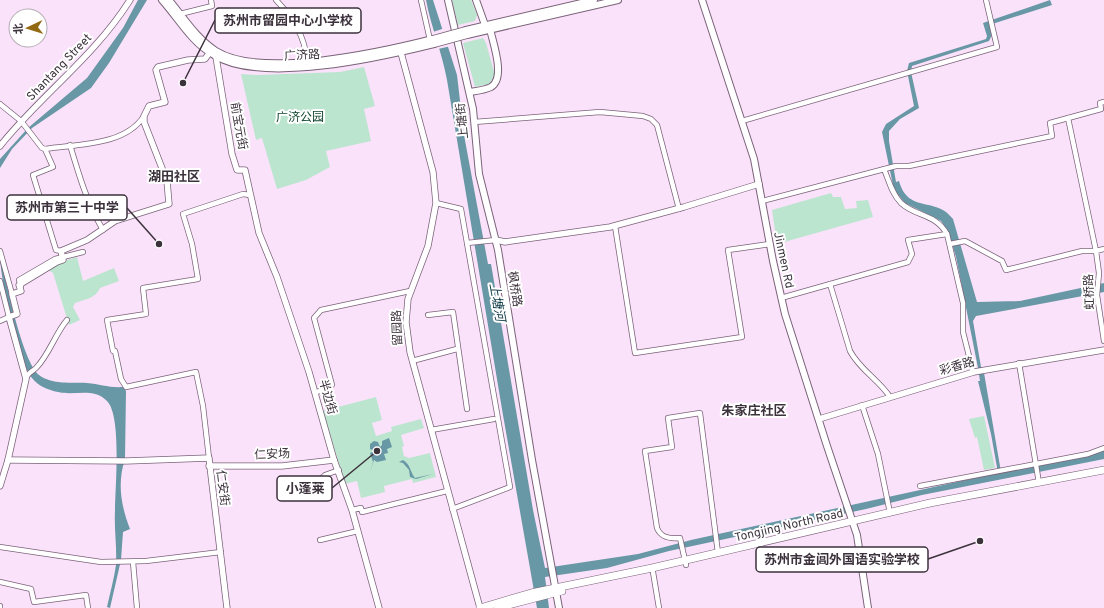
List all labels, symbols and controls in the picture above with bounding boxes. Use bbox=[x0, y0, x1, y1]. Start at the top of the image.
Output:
north arrow bbox=[8, 8, 48, 48]
callout: 苏州市留园中心小学校 bbox=[215, 8, 361, 33]
text: 苏州市留园中心小学校 bbox=[223, 13, 353, 30]
text: 北 bbox=[12, 23, 26, 35]
street label: Shantang Street bbox=[24, 31, 96, 105]
street label: 广济路 bbox=[284, 47, 320, 65]
street label: 前宝元街 bbox=[226, 101, 250, 151]
street label: 上塘街 bbox=[453, 102, 473, 140]
park label: 广济公园 bbox=[276, 110, 324, 126]
district label: 湖田社区 bbox=[148, 169, 200, 186]
callout: 苏州市第三十中学 bbox=[7, 195, 127, 220]
text: 苏州市第三十中学 bbox=[15, 200, 119, 217]
street label: Jinmen Rd bbox=[769, 230, 797, 290]
street label: 枫桥路 bbox=[503, 270, 525, 308]
street label: 虹桥路 bbox=[1081, 274, 1099, 310]
water label: 上塘河 bbox=[485, 282, 509, 326]
street label: 留园路 bbox=[389, 310, 407, 346]
street label: 彩香路 bbox=[938, 354, 977, 380]
street label: 半边街 bbox=[314, 378, 340, 417]
district label: 朱家庄社区 bbox=[721, 403, 787, 420]
street label: 仁安场 bbox=[254, 446, 290, 464]
street label: 仁安街 bbox=[212, 469, 232, 507]
callout: 小蓬莱 bbox=[277, 476, 332, 501]
text: 小蓬莱 bbox=[285, 482, 325, 498]
street label: Tongjing North Road bbox=[733, 506, 845, 546]
callout: 苏州市金阊外国语实验学校 bbox=[756, 547, 928, 572]
text: 苏州市金阊外国语实验学校 bbox=[764, 552, 920, 569]

